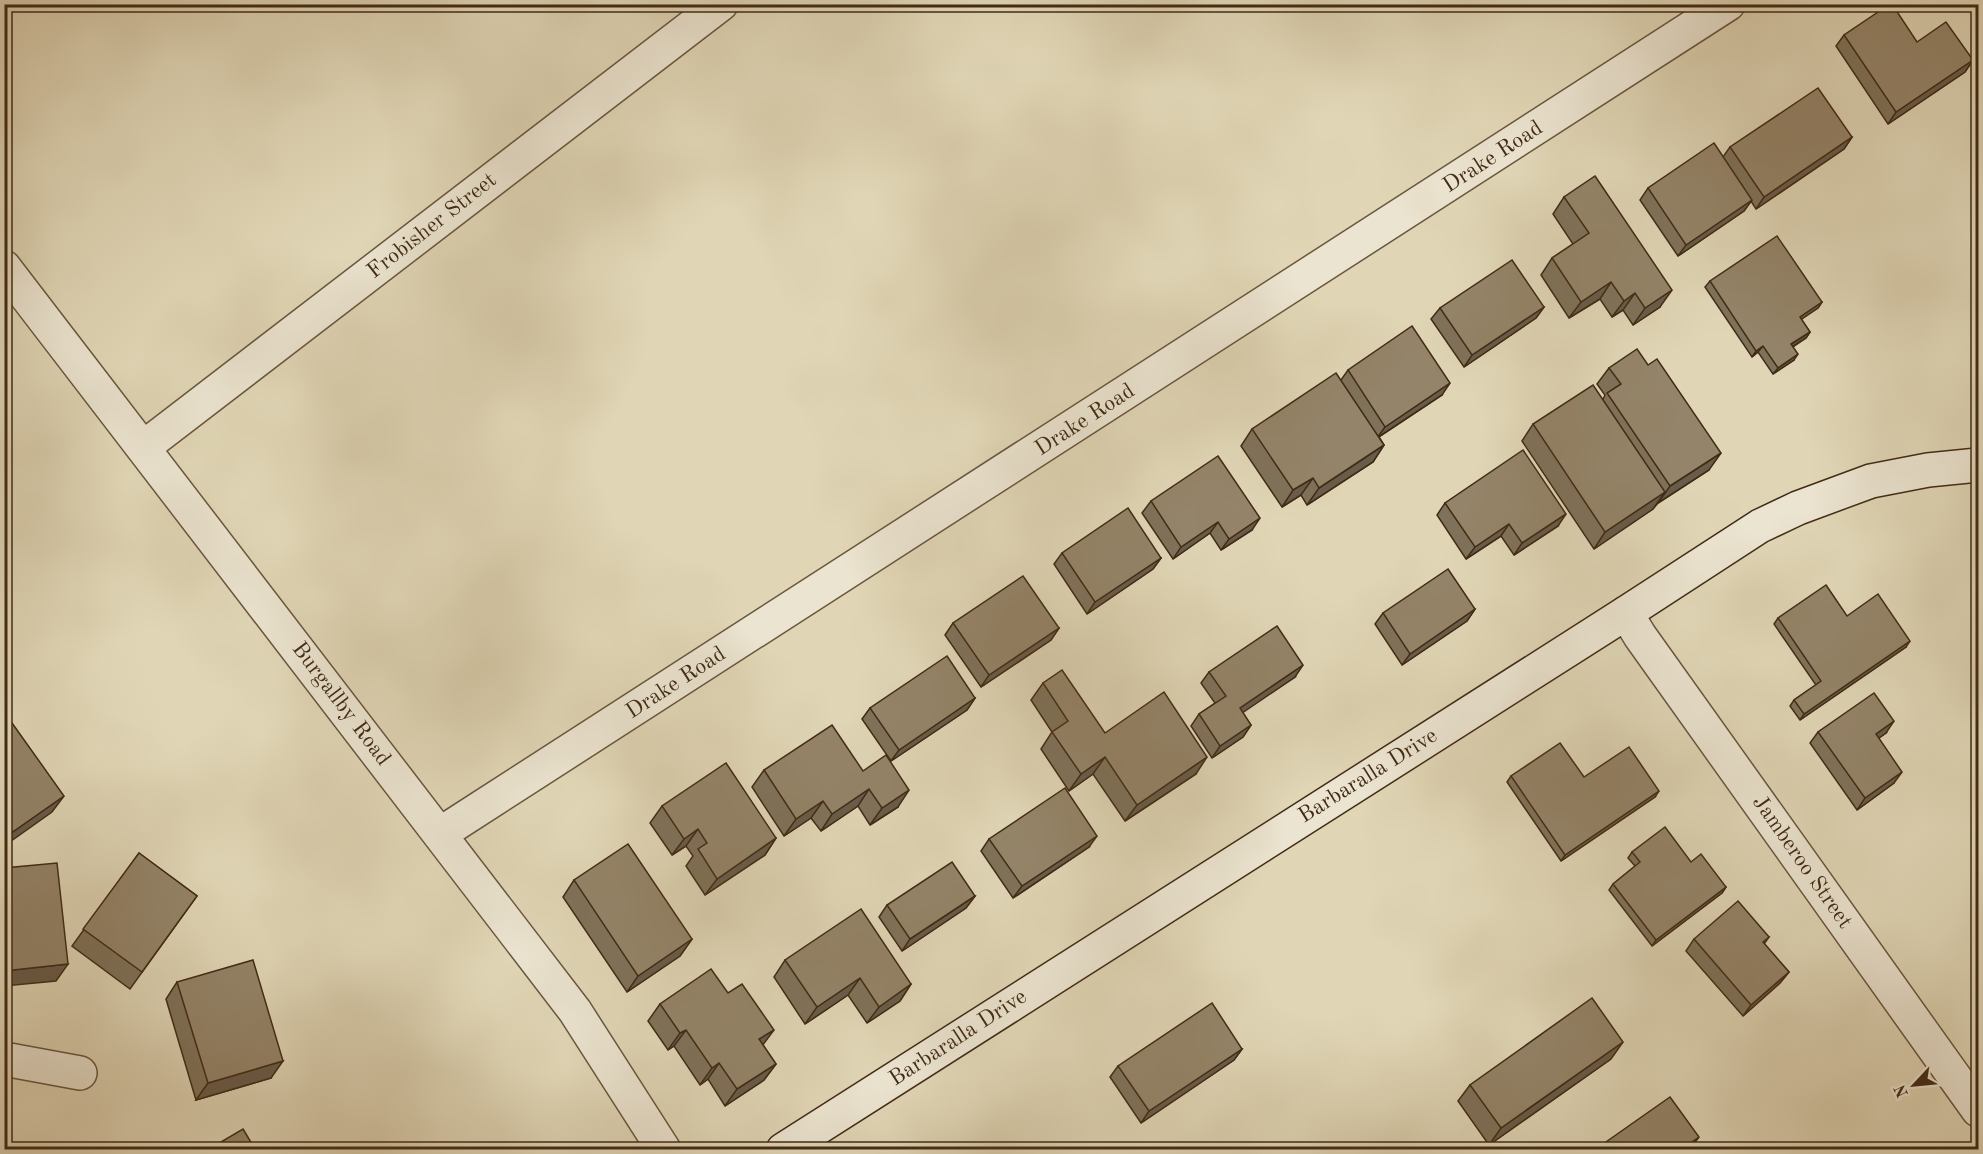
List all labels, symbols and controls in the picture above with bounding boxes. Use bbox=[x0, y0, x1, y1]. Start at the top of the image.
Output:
street label: Drake Road bbox=[1439, 117, 1547, 197]
street label: Frobisher Street bbox=[363, 169, 501, 283]
street label: Drake Road bbox=[1031, 380, 1139, 460]
street label: Burgallby Road bbox=[287, 638, 395, 770]
street label: Drake Road bbox=[622, 643, 730, 723]
street label: Barbaralla Drive bbox=[1295, 725, 1441, 827]
street label: Jamberoo Street bbox=[1748, 791, 1856, 933]
street label: Barbaralla Drive bbox=[885, 986, 1031, 1090]
north arrow bbox=[1884, 1055, 1944, 1115]
text: N bbox=[1892, 1081, 1912, 1100]

